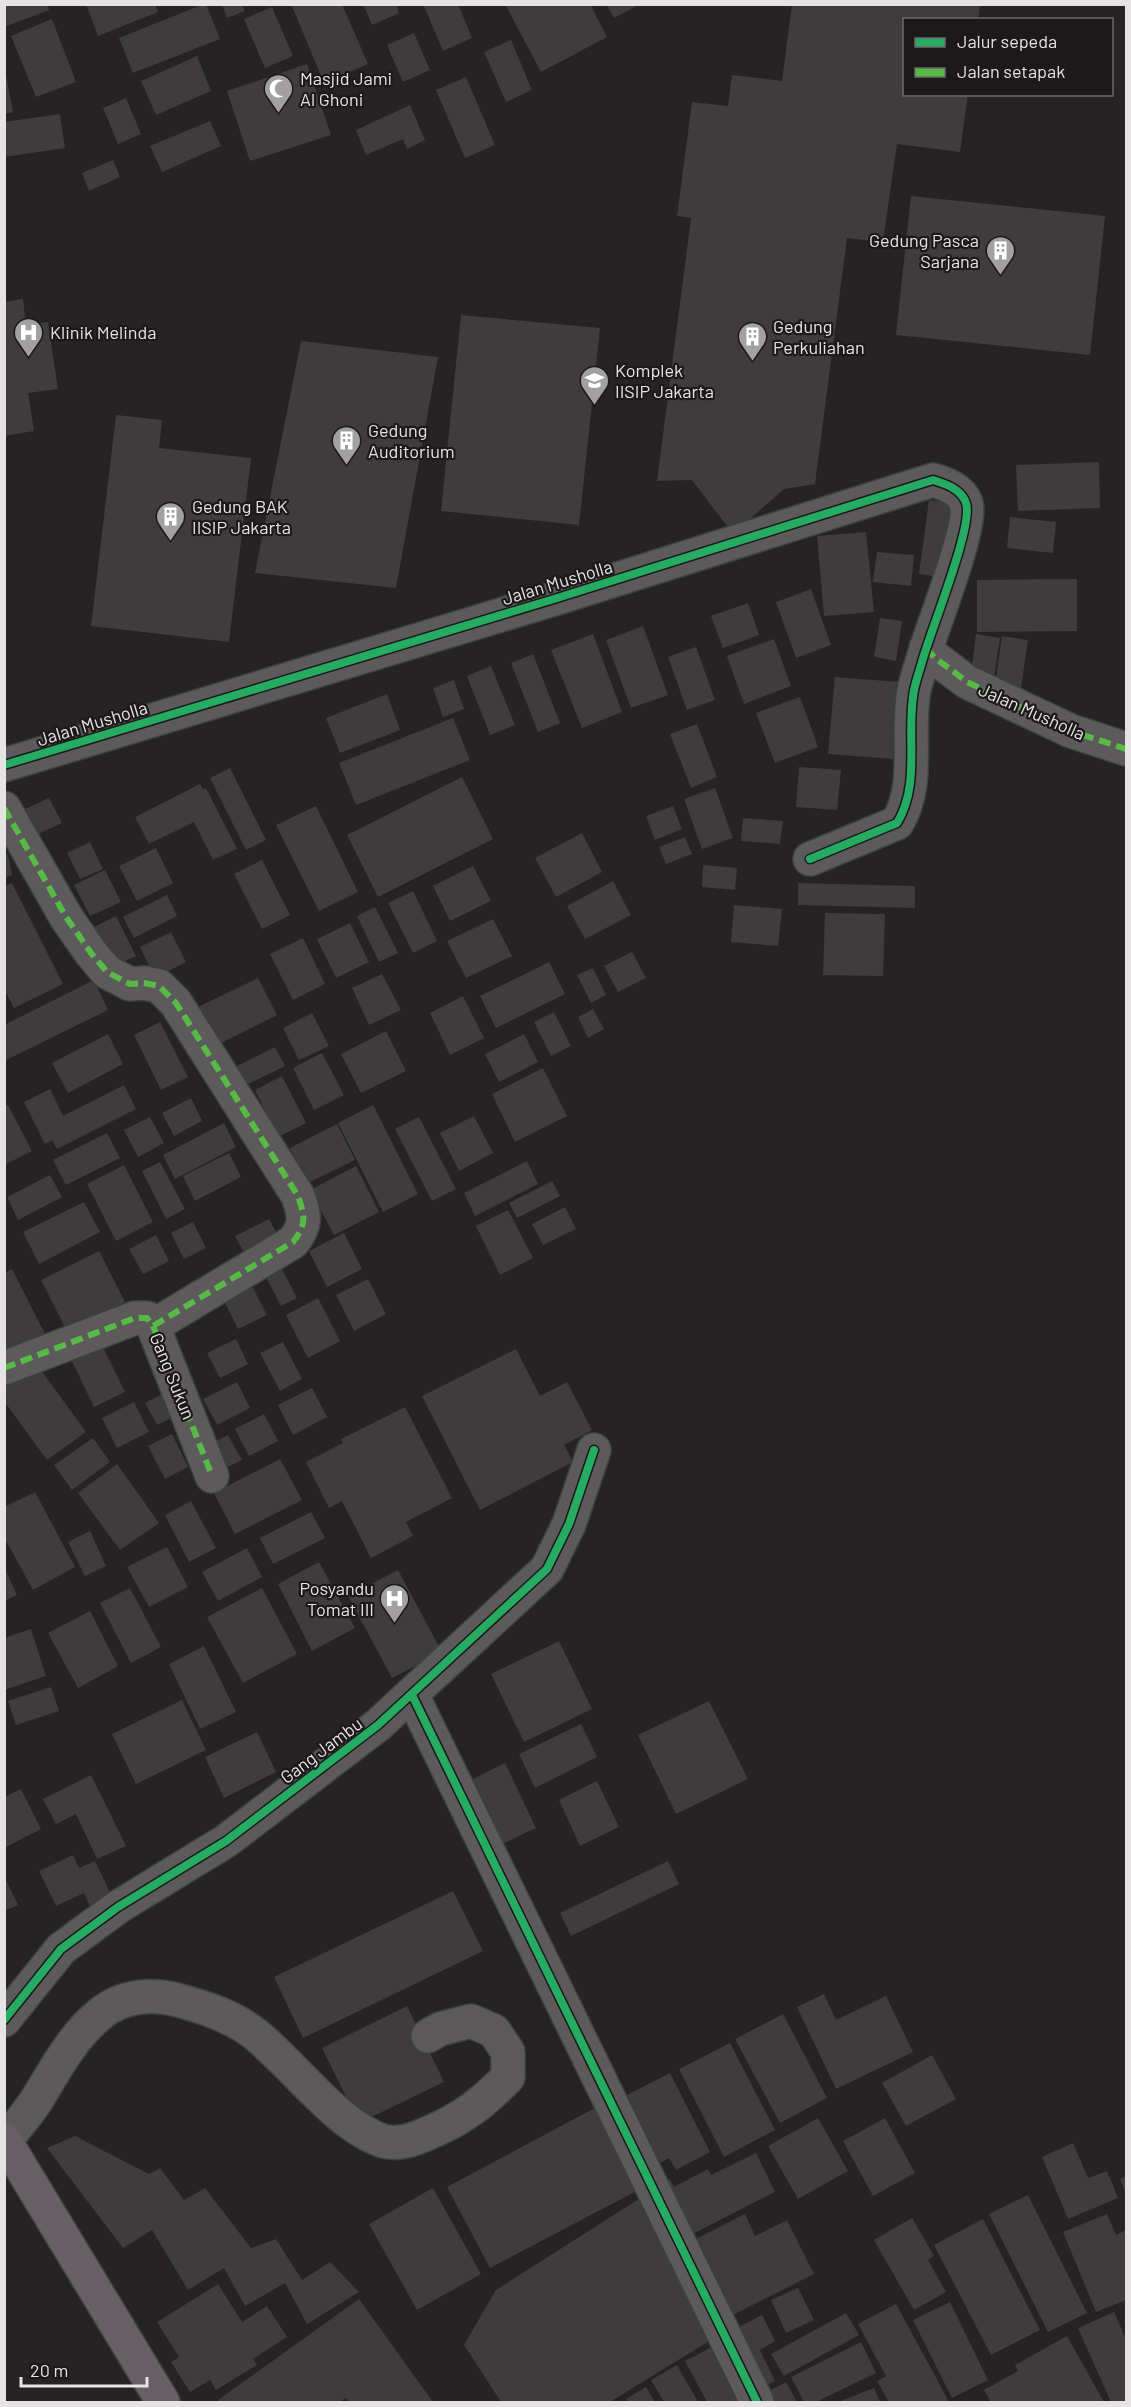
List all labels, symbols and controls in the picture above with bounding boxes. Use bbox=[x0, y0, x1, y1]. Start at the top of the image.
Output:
legend bbox=[903, 18, 1113, 96]
text: Jalur sepeda bbox=[957, 30, 1057, 52]
text: Jalan setapak bbox=[957, 60, 1065, 82]
place label: Masjid Jami Al Ghoni bbox=[300, 67, 392, 110]
mosque icon: Masjid Jami Al Ghoni bbox=[263, 72, 295, 114]
place label: Gedung Pasca Sarjana bbox=[869, 229, 979, 272]
building icon: Gedung Pasca Sarjana bbox=[984, 234, 1016, 276]
place label: Gedung Perkuliahan bbox=[773, 315, 865, 358]
hospital icon: Klinik Melinda bbox=[13, 316, 45, 358]
building icon: Gedung Perkuliahan bbox=[736, 320, 768, 362]
place label: Klinik Melinda bbox=[50, 321, 156, 343]
place label: Komplek IISIP Jakarta bbox=[615, 359, 714, 402]
school or university icon: Komplek IISIP Jakarta bbox=[578, 364, 610, 406]
place label: Gedung Auditorium bbox=[368, 419, 455, 462]
building icon: Gedung Auditorium bbox=[331, 424, 363, 466]
place label: Gedung BAK IISIP Jakarta bbox=[192, 495, 291, 538]
building icon: Gedung BAK IISIP Jakarta bbox=[155, 500, 187, 542]
street label: Jalan Musholla bbox=[499, 555, 615, 609]
street label: Jalan Musholla bbox=[975, 678, 1089, 744]
street label: Jalan Musholla bbox=[34, 696, 150, 750]
street label: Gang Sukun bbox=[146, 1329, 200, 1423]
place label: Posyandu Tomat III bbox=[299, 1577, 374, 1620]
hospital icon: Posyandu Tomat III bbox=[379, 1582, 411, 1624]
street label: Gang Jambu bbox=[276, 1712, 366, 1788]
scale bar bbox=[21, 2350, 147, 2388]
text: 20 m bbox=[30, 2359, 68, 2381]

